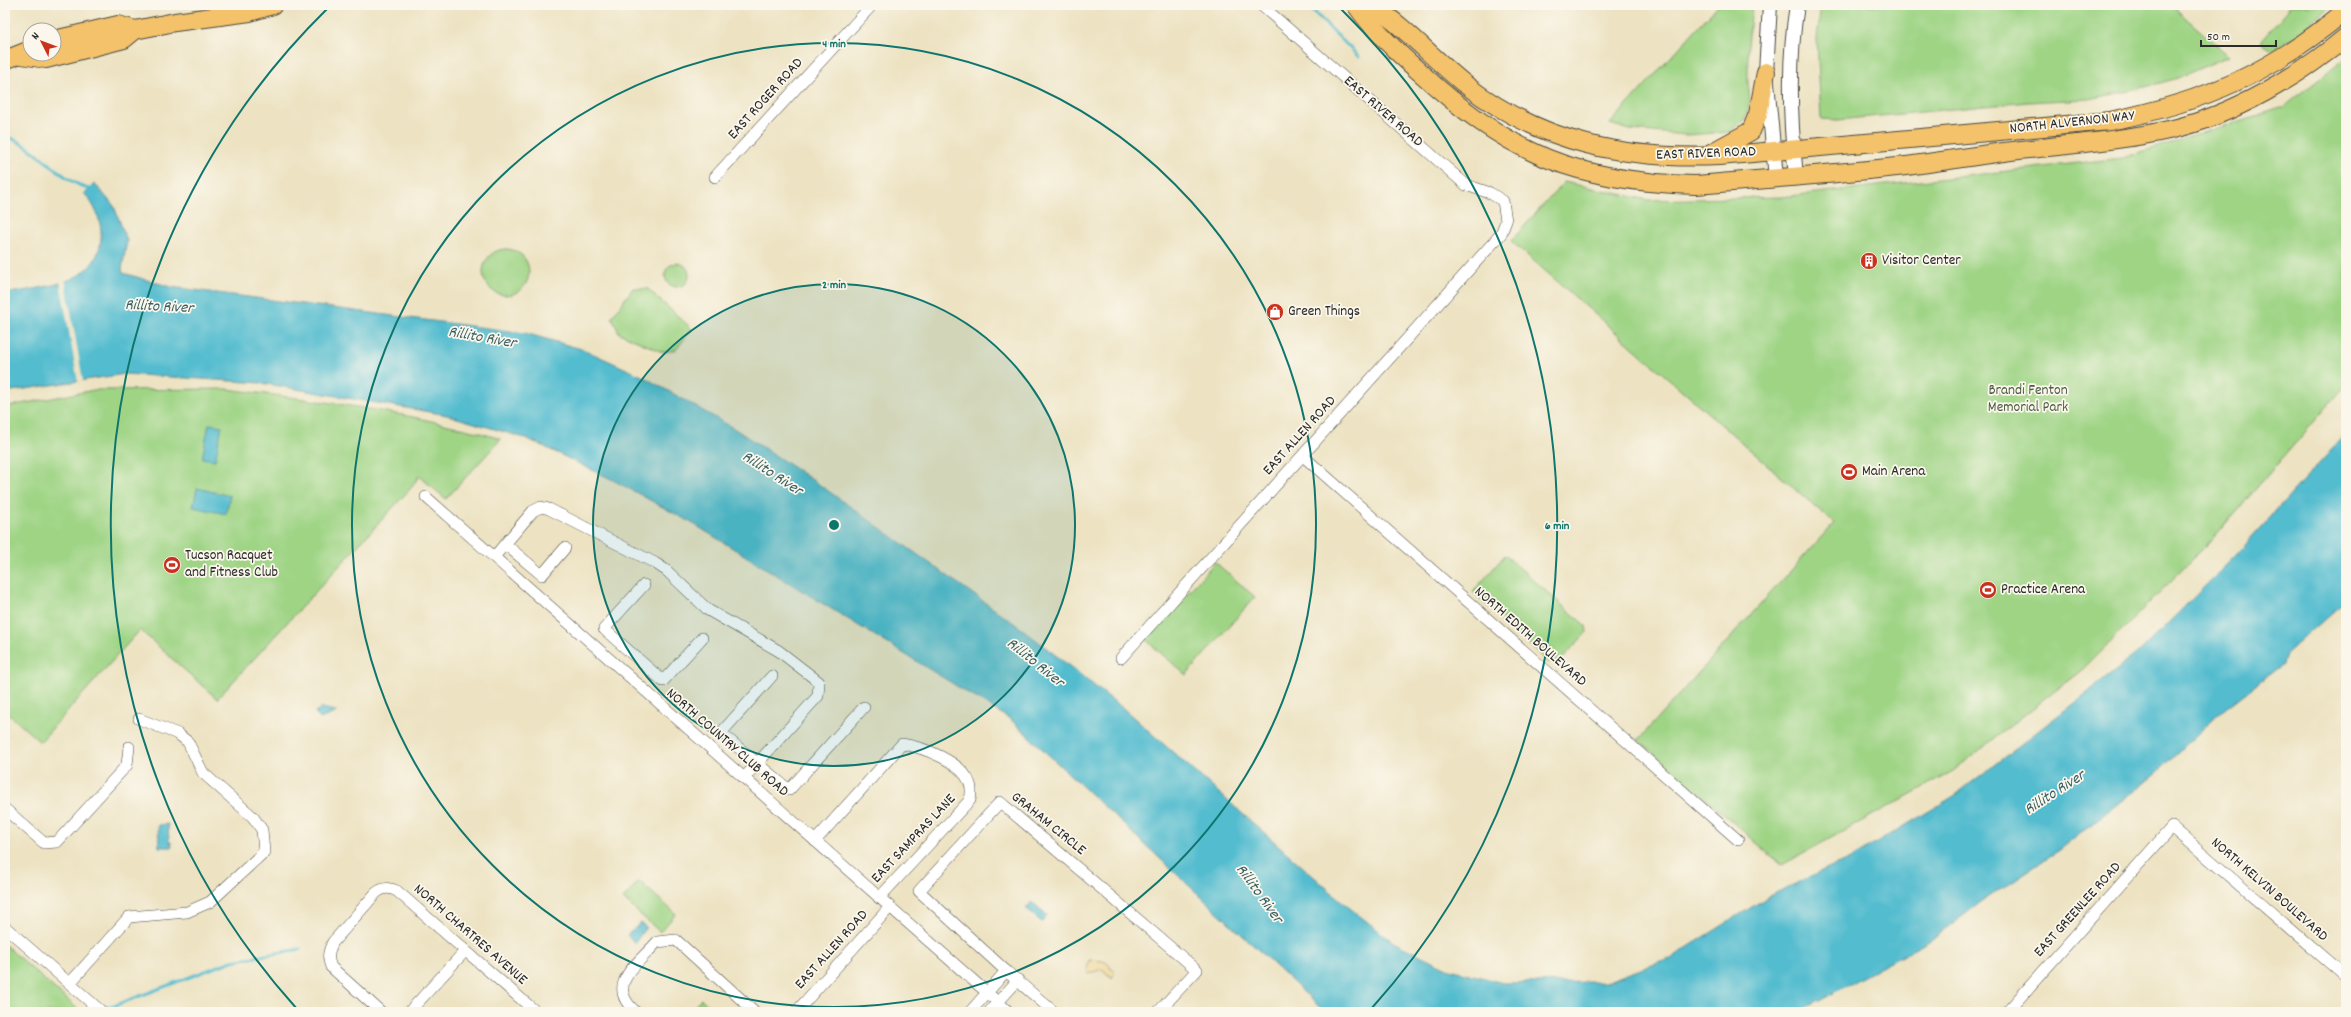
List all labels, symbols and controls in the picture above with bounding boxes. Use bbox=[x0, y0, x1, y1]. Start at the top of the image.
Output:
north arrow bbox=[22, 22, 62, 62]
scale bar bbox=[2201, 22, 2276, 48]
text: N bbox=[28, 29, 44, 44]
text: 50 m bbox=[2207, 29, 2230, 46]
text: 4 min bbox=[822, 36, 846, 53]
street label: EAST ROGER ROAD bbox=[723, 53, 809, 145]
street label: EAST RIVER ROAD bbox=[1338, 71, 1428, 153]
street label: NORTH ALVERNON WAY bbox=[2009, 105, 2136, 140]
street label: EAST RIVER ROAD bbox=[1656, 141, 1756, 167]
place label: Visitor Center bbox=[1882, 250, 1961, 272]
building icon: Visitor Center bbox=[1859, 251, 1879, 271]
text: 2 min bbox=[822, 277, 846, 294]
water label: Rillito River bbox=[124, 294, 196, 320]
place label: Green Things bbox=[1288, 301, 1360, 323]
shop icon: Green Things bbox=[1265, 302, 1285, 322]
water label: Rillito River bbox=[446, 321, 520, 356]
park label: Brandi Fenton Memorial Park bbox=[1988, 380, 2068, 419]
street label: EAST ALLEN ROAD bbox=[1258, 391, 1342, 481]
water label: Rillito River bbox=[737, 446, 809, 503]
place label: Main Arena bbox=[1862, 461, 1926, 483]
sports icon: Main Arena bbox=[1839, 462, 1859, 482]
centre of rings bbox=[827, 518, 841, 532]
text: 6 min bbox=[1545, 518, 1570, 535]
place label: Tucson Racquet and Fitness Club bbox=[185, 545, 278, 584]
sports icon: Tucson Racquet and Fitness Club bbox=[162, 555, 182, 575]
place label: Practice Arena bbox=[2001, 579, 2086, 601]
sports icon: Practice Arena bbox=[1978, 580, 1998, 600]
street label: NORTH EDITH BOULEVARD bbox=[1469, 582, 1591, 692]
water label: Rillito River bbox=[1001, 633, 1070, 695]
street label: NORTH COUNTRY CLUB ROAD bbox=[661, 683, 793, 803]
water label: Rillito River bbox=[2020, 764, 2092, 821]
street label: GRAHAM CIRCLE bbox=[1006, 787, 1090, 861]
street label: EAST SAMPRAS LANE bbox=[867, 789, 962, 889]
street label: NORTH KELVIN BOULEVARD bbox=[2205, 833, 2333, 947]
street label: EAST GREENLEE ROAD bbox=[2029, 857, 2127, 963]
water label: Rillito River bbox=[1230, 860, 1290, 930]
street label: NORTH CHARTRES AVENUE bbox=[408, 879, 532, 991]
street label: EAST ALLEN ROAD bbox=[790, 905, 874, 995]

